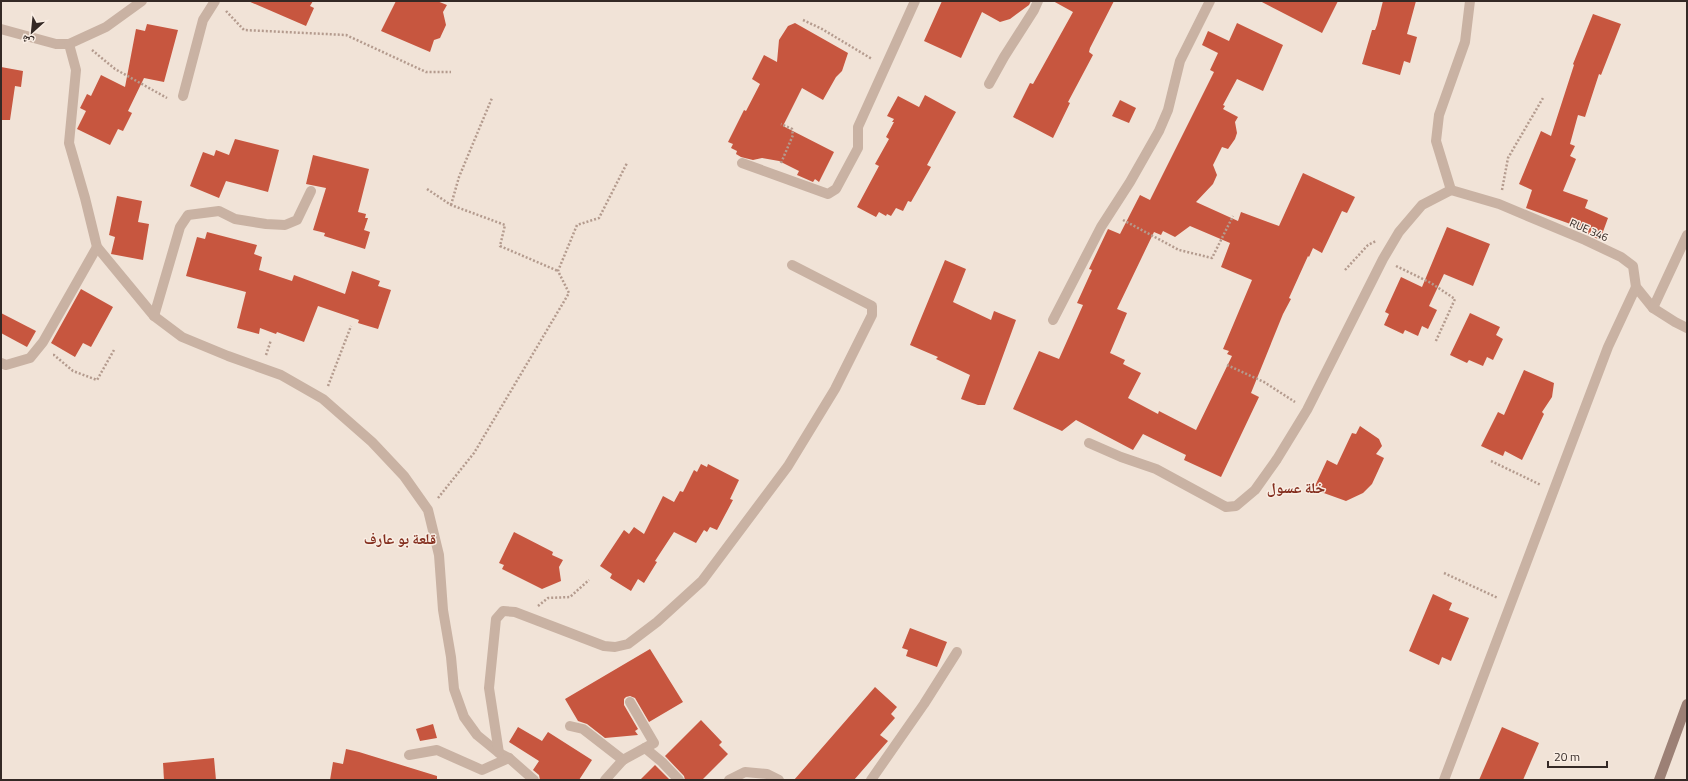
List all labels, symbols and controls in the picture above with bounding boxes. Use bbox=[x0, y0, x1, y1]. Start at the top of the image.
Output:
north arrow bbox=[12, 12, 52, 52]
text: ش bbox=[18, 31, 36, 51]
street label: RUE 346 bbox=[1567, 215, 1611, 245]
district label: خلة عسول bbox=[1267, 476, 1325, 499]
district label: قلعة بو عارف bbox=[364, 527, 436, 550]
scale bar bbox=[1548, 743, 1607, 769]
text: 20 m bbox=[1554, 747, 1580, 766]

